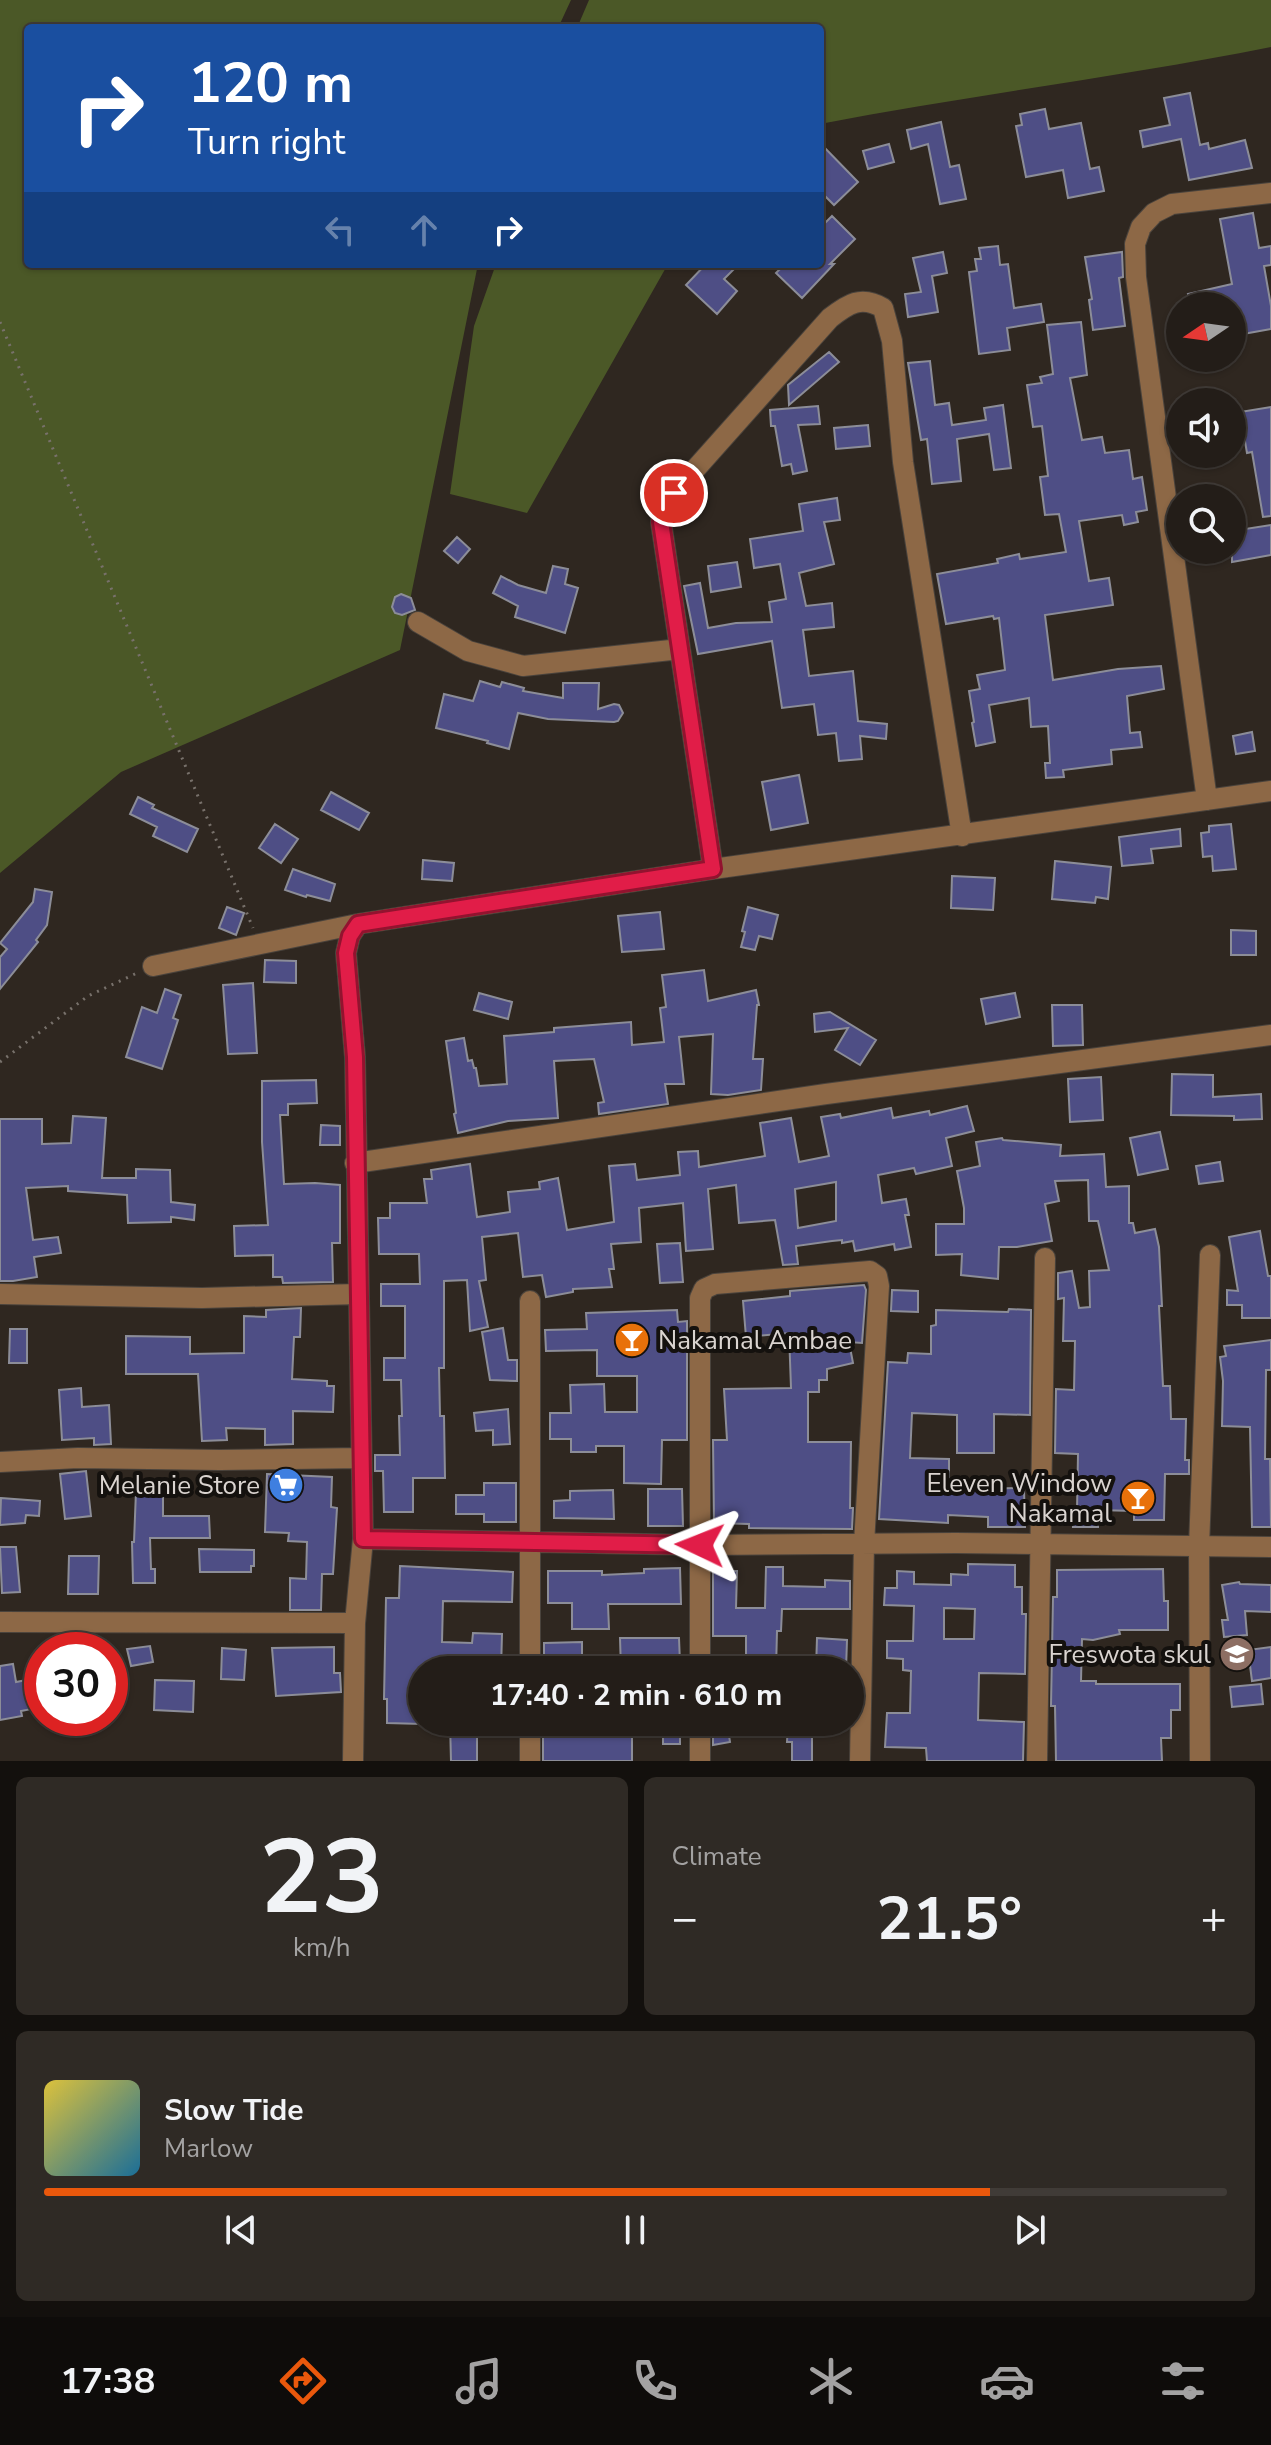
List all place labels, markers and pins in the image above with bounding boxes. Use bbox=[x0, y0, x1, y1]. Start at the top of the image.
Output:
pin bbox=[640, 459, 708, 527]
bar icon: Nakamal Ambae bbox=[613, 1321, 651, 1359]
place label: Nakamal Ambae bbox=[658, 1323, 852, 1358]
supermarket icon: Melanie Store bbox=[267, 1466, 305, 1504]
place label: Eleven Window Nakamal bbox=[926, 1466, 1112, 1531]
place label: Melanie Store bbox=[99, 1468, 260, 1503]
bar icon: Eleven Window Nakamal bbox=[1119, 1479, 1157, 1517]
school or university icon: Freswota skul bbox=[1218, 1635, 1256, 1673]
place label: Freswota skul bbox=[1048, 1637, 1211, 1672]

